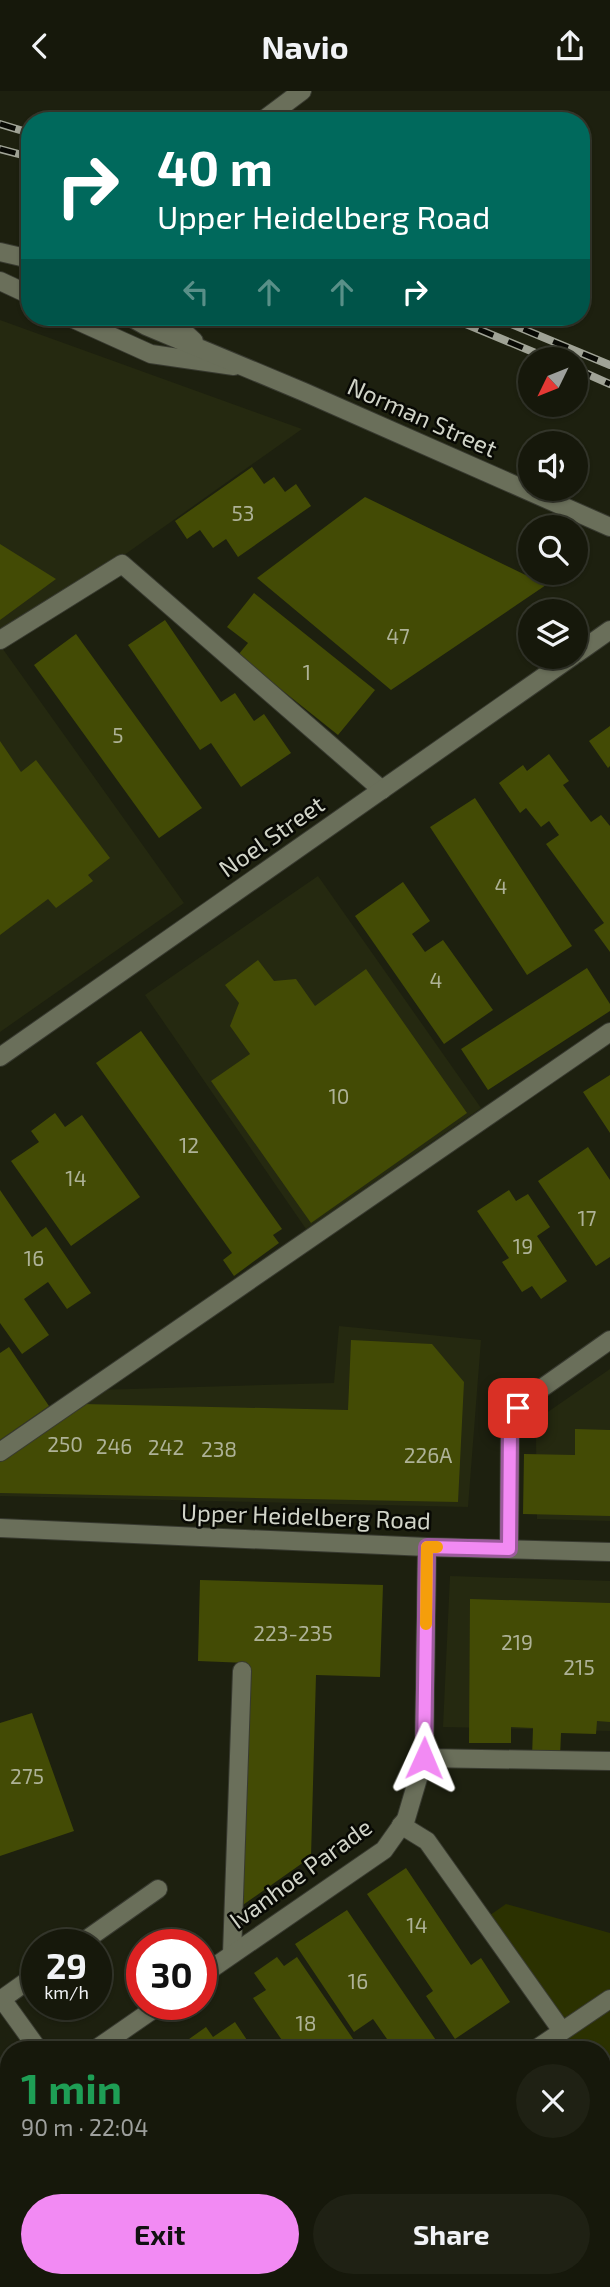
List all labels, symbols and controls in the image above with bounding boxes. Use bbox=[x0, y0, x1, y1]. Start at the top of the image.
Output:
icon: back bbox=[21, 27, 59, 65]
text: Navio bbox=[261, 27, 349, 65]
icon: share bbox=[551, 27, 589, 65]
text: 40 m bbox=[157, 137, 273, 196]
icon: right bbox=[42, 140, 133, 231]
text: Upper Heidelberg Road bbox=[157, 197, 490, 235]
icon: left bbox=[177, 273, 215, 311]
icon: ahead bbox=[250, 273, 288, 311]
icon: ahead bbox=[323, 273, 361, 311]
icon: right bbox=[396, 273, 434, 311]
north arrow bbox=[518, 347, 588, 417]
map controls bbox=[518, 347, 588, 669]
street label: Norman Street bbox=[343, 371, 502, 462]
button: sound bbox=[518, 431, 588, 501]
house number: 53 bbox=[232, 500, 254, 525]
button: search bbox=[518, 515, 588, 585]
button: layers bbox=[518, 599, 588, 669]
house number: 47 bbox=[386, 623, 410, 648]
house number: 1 bbox=[303, 659, 311, 684]
house number: 5 bbox=[112, 722, 124, 747]
street label: Noel Street bbox=[213, 789, 329, 883]
house number: 4 bbox=[495, 873, 507, 898]
house number: 4 bbox=[430, 967, 442, 992]
house number: 10 bbox=[328, 1083, 350, 1108]
house number: 12 bbox=[179, 1132, 199, 1157]
house number: 14 bbox=[65, 1165, 87, 1190]
house number: 17 bbox=[577, 1205, 597, 1230]
house number: 19 bbox=[513, 1233, 533, 1258]
house number: 16 bbox=[24, 1245, 44, 1270]
pin bbox=[488, 1378, 548, 1438]
icon: arrive bbox=[499, 1389, 537, 1427]
house number: 250 bbox=[47, 1431, 83, 1456]
house number: 246 bbox=[96, 1433, 132, 1458]
house number: 242 bbox=[148, 1434, 184, 1459]
house number: 238 bbox=[201, 1436, 237, 1461]
house number: 226A bbox=[404, 1442, 452, 1467]
street label: Upper Heidelberg Road bbox=[181, 1497, 431, 1534]
house number: 223-235 bbox=[253, 1620, 333, 1645]
house number: 219 bbox=[501, 1629, 533, 1654]
house number: 215 bbox=[563, 1654, 595, 1679]
position arrow bbox=[387, 1721, 461, 1795]
house number: 275 bbox=[10, 1763, 44, 1788]
street label: Ivanhoe Parade bbox=[223, 1812, 377, 1934]
house number: 14 bbox=[406, 1912, 428, 1937]
speed limit sign: 30 bbox=[126, 1929, 217, 2020]
text: 29 bbox=[46, 1944, 87, 1986]
house number: 16 bbox=[348, 1968, 368, 1993]
text: km/h bbox=[44, 1981, 89, 2003]
house number: 18 bbox=[295, 2010, 317, 2035]
text: 1 min bbox=[21, 2062, 122, 2112]
button: close bbox=[516, 2064, 590, 2138]
text: 90 m · 22:04 bbox=[21, 2113, 148, 2141]
button: Exit bbox=[21, 2194, 299, 2274]
button: Share bbox=[313, 2194, 590, 2274]

